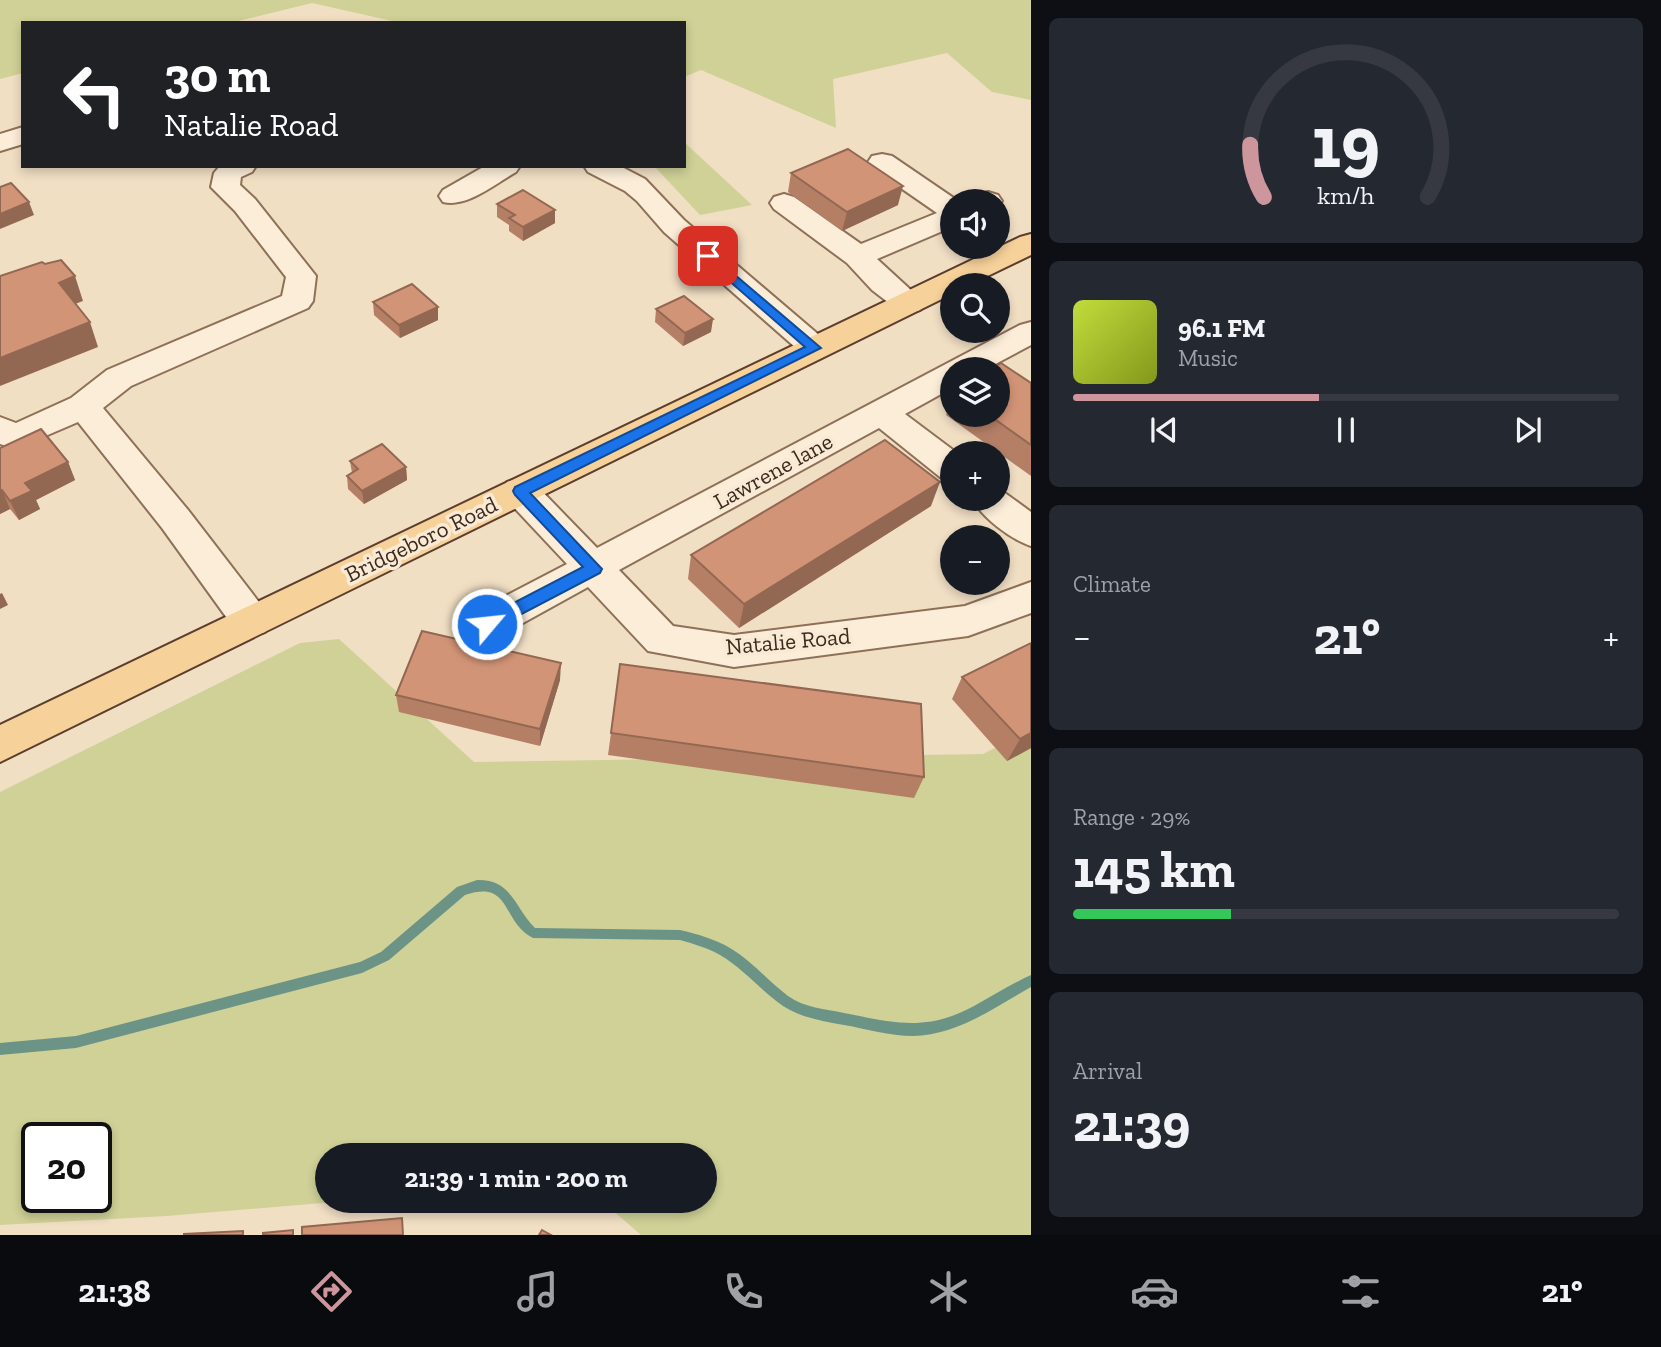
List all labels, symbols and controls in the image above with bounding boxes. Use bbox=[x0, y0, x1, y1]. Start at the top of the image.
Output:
text: 30 m bbox=[164, 46, 270, 105]
icon: left bbox=[49, 49, 140, 140]
text: 19 bbox=[1312, 98, 1380, 186]
text: Natalie Road bbox=[164, 106, 338, 144]
text: km/h bbox=[1317, 180, 1375, 210]
map controls bbox=[940, 189, 1010, 595]
button: sound bbox=[940, 189, 1010, 259]
pin bbox=[678, 226, 738, 286]
icon: arrive bbox=[689, 237, 727, 275]
button: search bbox=[940, 273, 1010, 343]
text: 96.1 FM bbox=[1178, 312, 1265, 344]
text: Music bbox=[1178, 344, 1238, 372]
button: layers bbox=[940, 357, 1010, 427]
icon: previous bbox=[1145, 411, 1183, 449]
icon: pause bbox=[1327, 411, 1365, 449]
icon: next bbox=[1509, 411, 1547, 449]
street label: Lawrene lane bbox=[709, 427, 837, 515]
button: + bbox=[940, 441, 1010, 511]
street label: Bridgeboro Road bbox=[340, 490, 502, 588]
button: − bbox=[940, 525, 1010, 595]
text: Climate bbox=[1073, 570, 1151, 598]
position arrow bbox=[450, 587, 524, 661]
text: 21° bbox=[1313, 605, 1380, 667]
text: − bbox=[1073, 614, 1091, 660]
text: + bbox=[1603, 614, 1619, 660]
street label: Natalie Road bbox=[724, 622, 852, 660]
text: Range · 29% bbox=[1073, 803, 1190, 831]
text: 145 km bbox=[1073, 838, 1235, 900]
text: Arrival bbox=[1073, 1057, 1142, 1085]
text: 21:39 bbox=[1073, 1092, 1190, 1154]
speed limit sign: 20 bbox=[21, 1122, 112, 1213]
text: 21:39 · 1 min · 200 m bbox=[405, 1162, 627, 1194]
icon: directions bbox=[307, 1267, 356, 1316]
icon: music bbox=[513, 1267, 562, 1316]
icon: phone bbox=[719, 1267, 768, 1316]
icon: climate bbox=[924, 1267, 973, 1316]
icon: car bbox=[1130, 1267, 1179, 1316]
icon: filters bbox=[1336, 1267, 1385, 1316]
text: 21:38 bbox=[78, 1272, 151, 1310]
text: 21° bbox=[1542, 1272, 1583, 1310]

